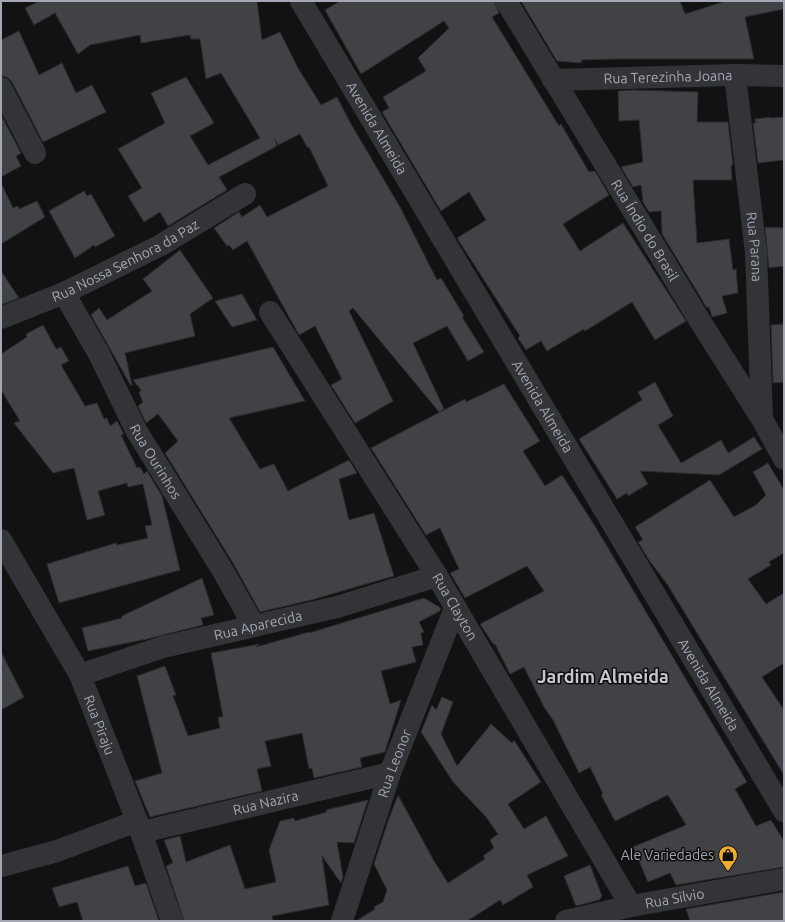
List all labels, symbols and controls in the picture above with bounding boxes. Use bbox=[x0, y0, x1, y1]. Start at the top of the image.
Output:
street label: Rua Terezinha Joana bbox=[603, 67, 733, 87]
street label: Avenida Almeida bbox=[343, 79, 411, 177]
street label: Rua Índio do Brasil bbox=[608, 176, 682, 284]
street label: Rua Parana bbox=[743, 211, 765, 282]
street label: Rua Nossa Senhora da Paz bbox=[49, 216, 202, 305]
street label: Avenida Almeida bbox=[509, 357, 576, 456]
street label: Rua Ourinhos bbox=[126, 422, 185, 502]
street label: Rua Clayton bbox=[429, 570, 481, 643]
street label: Rua Aparecida bbox=[212, 607, 304, 643]
street label: Avenida Almeida bbox=[675, 636, 742, 734]
district label: Jardim Almeida bbox=[537, 666, 669, 686]
street label: Rua Piraju bbox=[81, 693, 118, 757]
street label: Rua Leonor bbox=[375, 726, 415, 800]
street label: Rua Nazira bbox=[231, 787, 300, 818]
shop icon: Ale Variedades bbox=[717, 844, 739, 872]
place label: Ale Variedades bbox=[621, 847, 714, 863]
street label: Rua Silvio bbox=[644, 885, 706, 911]

